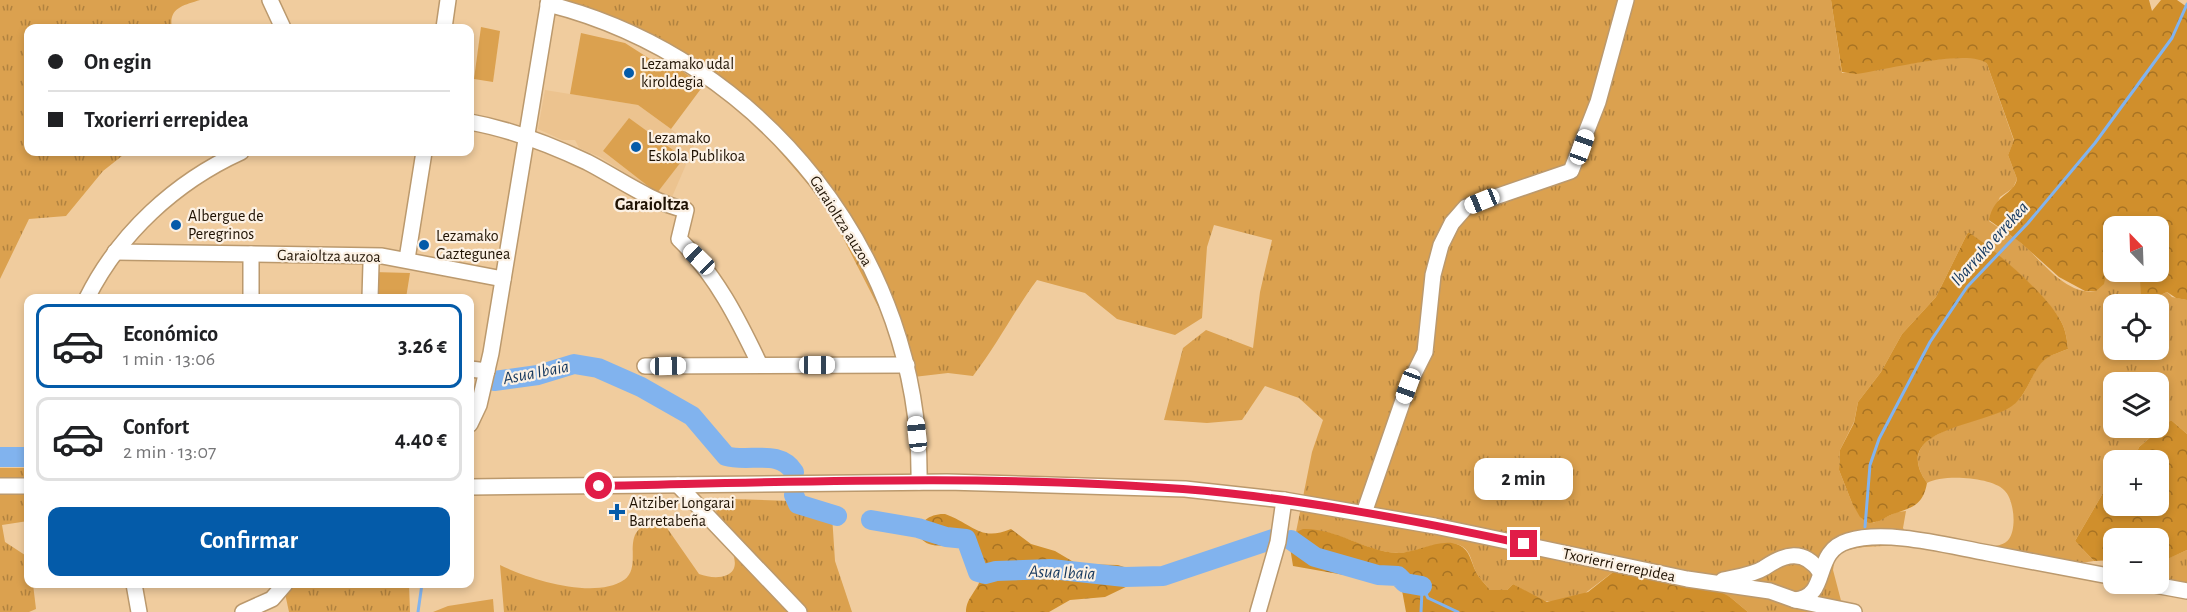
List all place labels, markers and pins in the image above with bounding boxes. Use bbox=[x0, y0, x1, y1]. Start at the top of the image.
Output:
place label: Lezamako udal kiroldegia bbox=[641, 56, 734, 90]
marker: Lezamako udal kiroldegia bbox=[622, 66, 636, 80]
place label: Lezamako Eskola Publikoa bbox=[648, 130, 745, 164]
marker: Lezamako Eskola Publikoa bbox=[629, 140, 643, 154]
place label: Albergue de Peregrinos bbox=[188, 208, 264, 242]
marker: Albergue de Peregrinos bbox=[169, 218, 183, 232]
place label: Lezamako Gaztegunea bbox=[436, 228, 510, 262]
marker: Lezamako Gaztegunea bbox=[417, 238, 431, 252]
place label: Aitziber Longarai Barretabeña bbox=[629, 495, 735, 529]
marker: Aitziber Longarai Barretabeña bbox=[610, 505, 624, 519]

